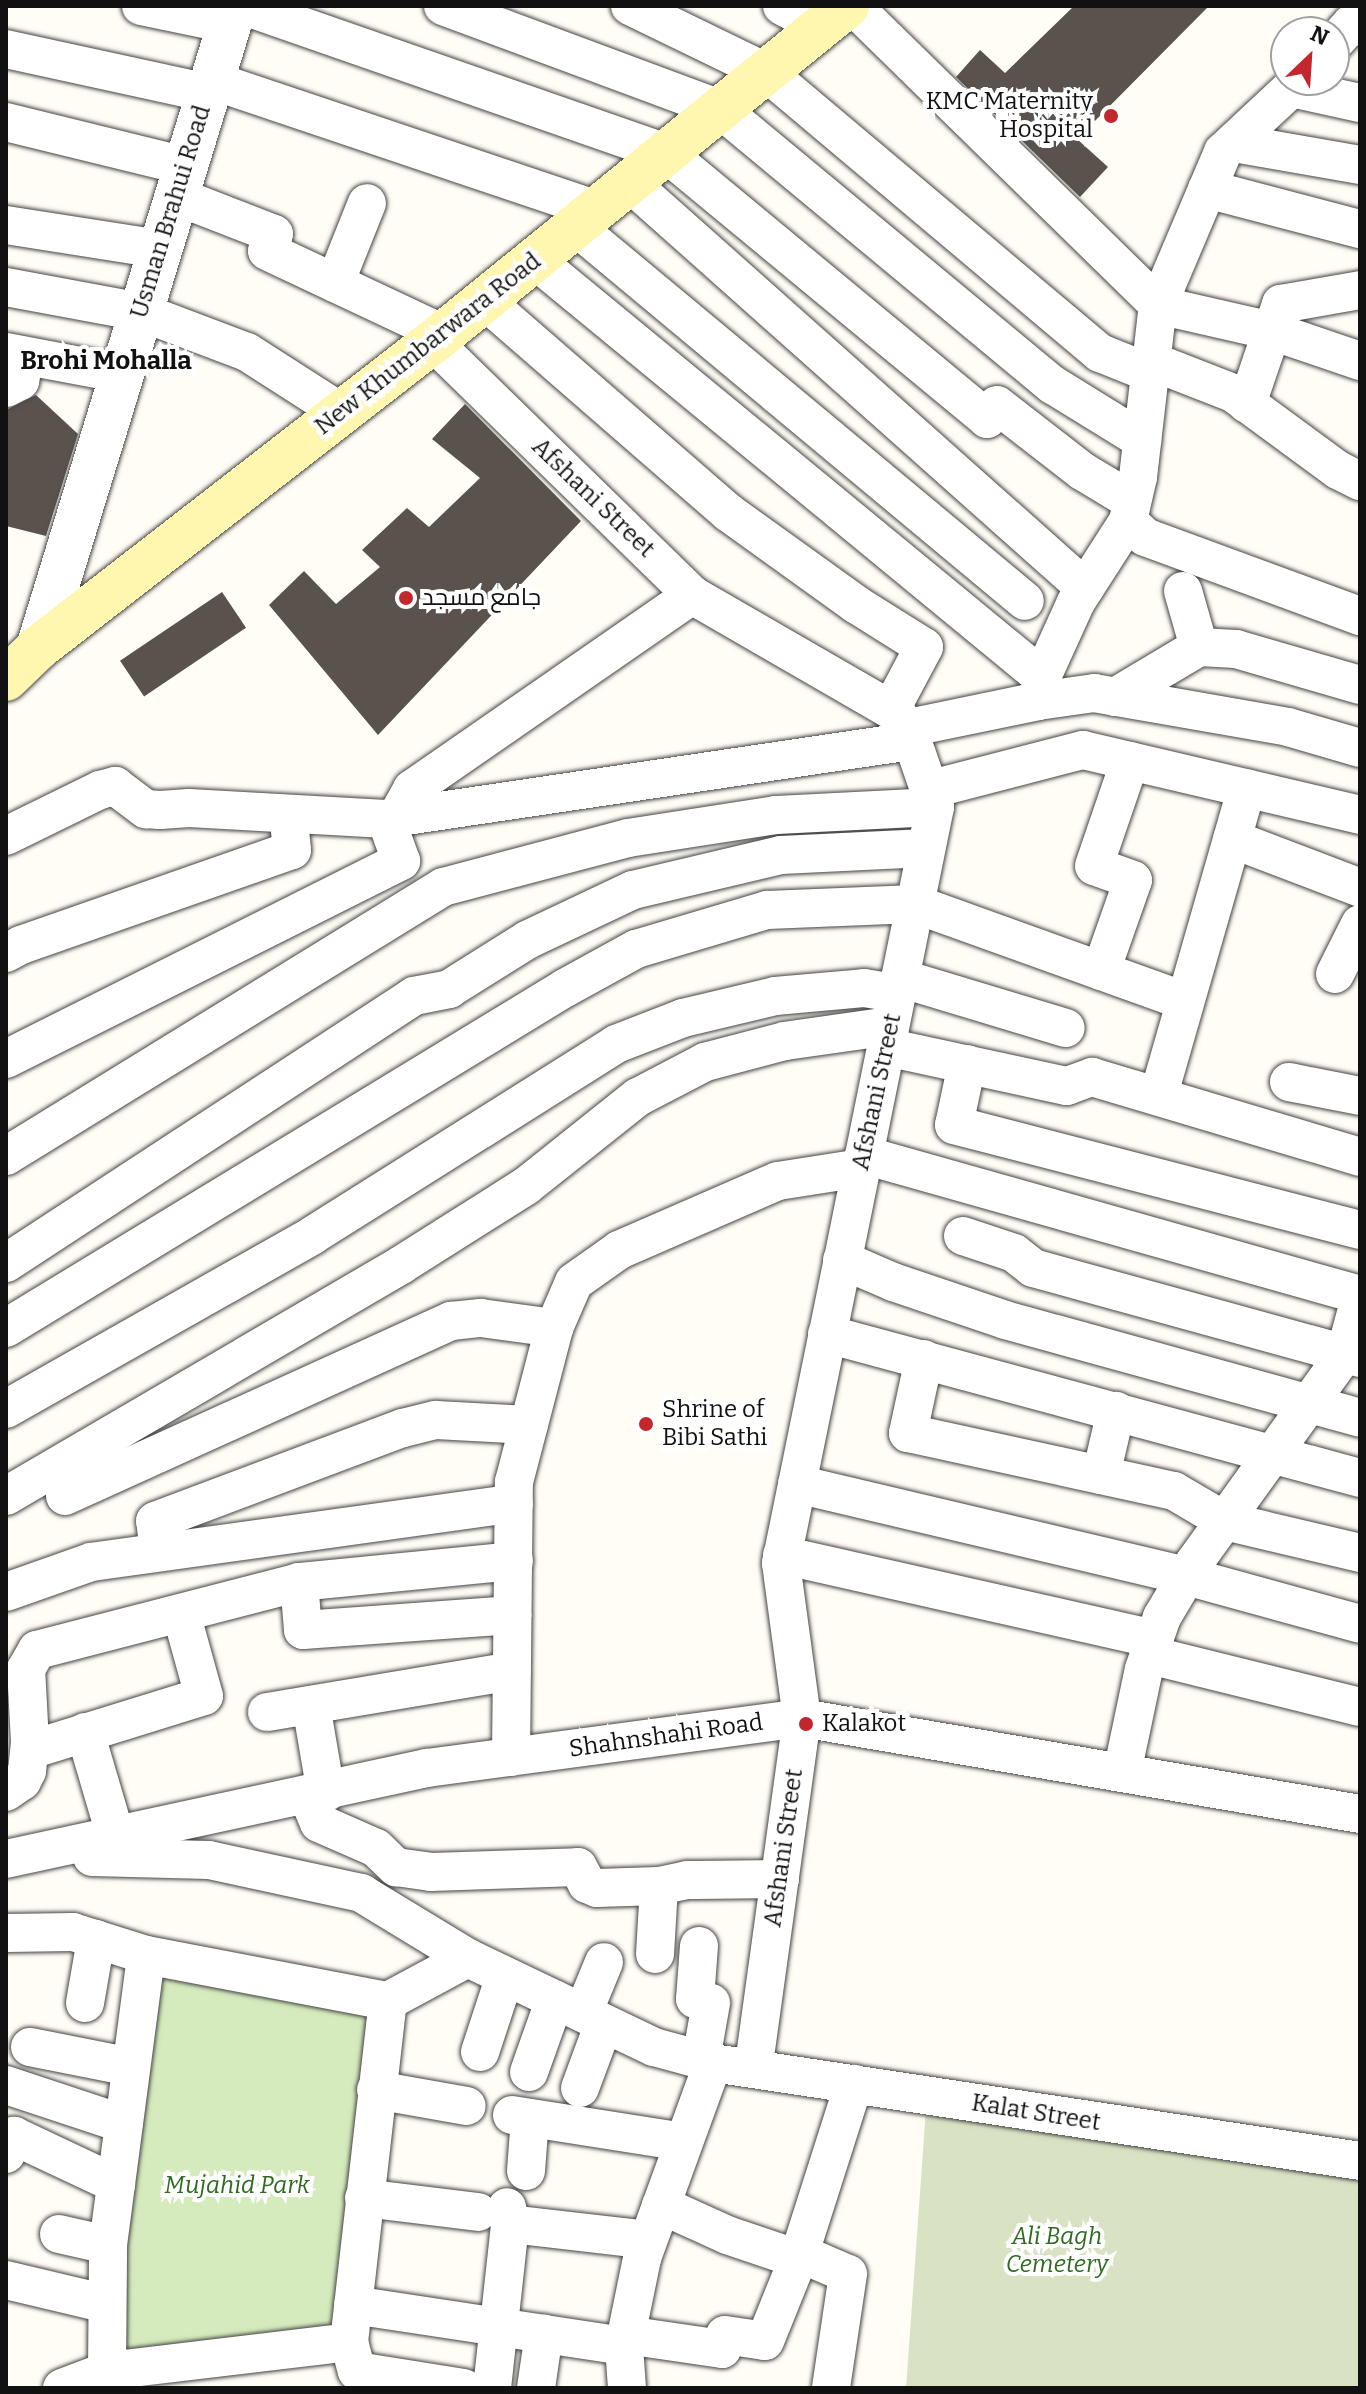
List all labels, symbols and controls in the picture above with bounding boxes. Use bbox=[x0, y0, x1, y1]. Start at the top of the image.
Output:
north arrow bbox=[1270, 16, 1350, 96]
text: N bbox=[1306, 20, 1333, 51]
place label: KMC Maternity Hospital bbox=[926, 88, 1093, 144]
street label: Usman Brahui Road bbox=[125, 102, 217, 322]
marker: KMC Maternity Hospital bbox=[1100, 105, 1122, 127]
street label: New Khumbarwara Road bbox=[309, 247, 547, 441]
district label: Brohi Mohalla bbox=[20, 345, 192, 377]
street label: Afshani Street bbox=[526, 432, 660, 564]
place label: جامع مسجد bbox=[422, 584, 541, 612]
marker: جامع مسجد bbox=[397, 589, 415, 607]
street label: Afshani Street bbox=[846, 1011, 908, 1173]
place label: Shrine of Bibi Sathi bbox=[662, 1396, 767, 1452]
marker: Shrine of Bibi Sathi bbox=[637, 1415, 655, 1433]
street label: Shahnshahi Road bbox=[567, 1708, 765, 1764]
place label: Kalakot bbox=[822, 1710, 906, 1738]
marker: Kalakot bbox=[797, 1715, 815, 1733]
street label: Afshani Street bbox=[759, 1767, 809, 1929]
street label: Kalat Street bbox=[970, 2089, 1102, 2137]
park label: Mujahid Park bbox=[164, 2172, 310, 2200]
park label: Ali Bagh Cemetery bbox=[1006, 2223, 1108, 2279]

